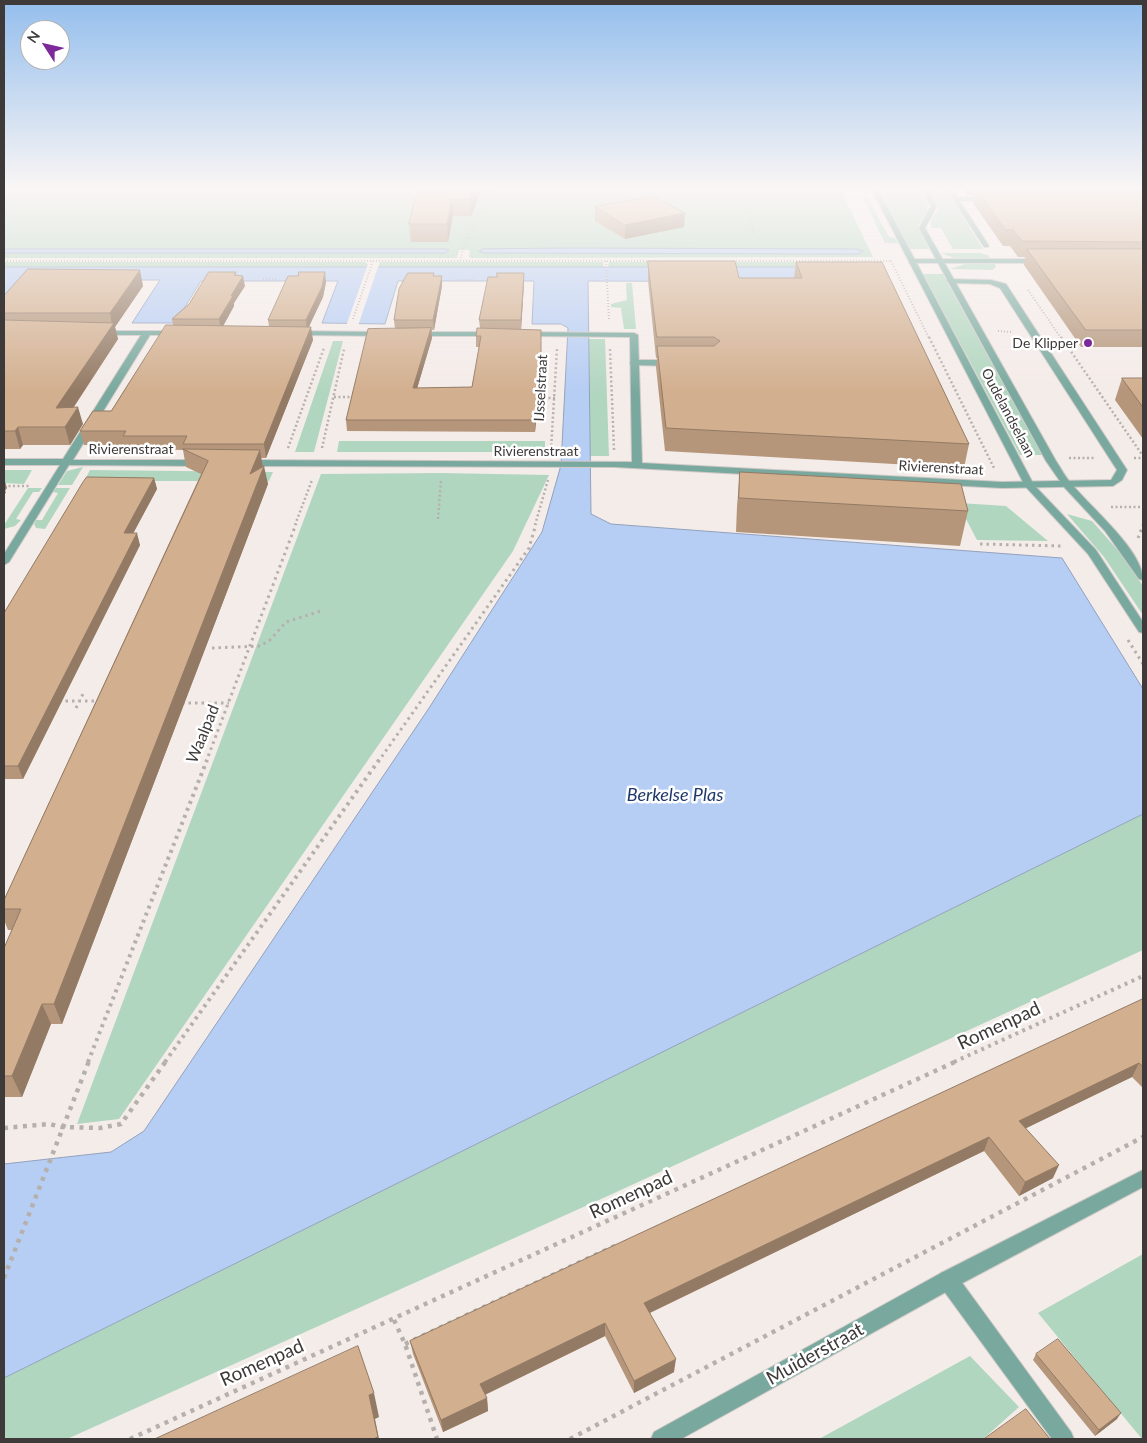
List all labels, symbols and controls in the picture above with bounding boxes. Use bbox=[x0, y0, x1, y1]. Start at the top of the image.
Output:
north arrow bbox=[20, 20, 70, 70]
text: N bbox=[23, 27, 43, 46]
place label: De Klipper bbox=[1012, 335, 1078, 351]
marker: De Klipper bbox=[1082, 337, 1094, 349]
street label: IJsselstraat bbox=[531, 354, 551, 422]
street label: Oudelandselaan bbox=[977, 366, 1039, 460]
street label: Rivierenstraat bbox=[89, 441, 173, 457]
street label: Rivierenstraat bbox=[494, 443, 578, 459]
street label: Rivierenstraat bbox=[898, 457, 984, 479]
street label: Waalpad bbox=[183, 702, 223, 766]
water label: Berkelse Plas bbox=[627, 784, 723, 806]
street label: Romenpad bbox=[954, 997, 1044, 1055]
street label: Romenpad bbox=[586, 1166, 676, 1224]
street label: Muiderstraat bbox=[762, 1318, 868, 1390]
street label: Romenpad bbox=[217, 1334, 307, 1392]

